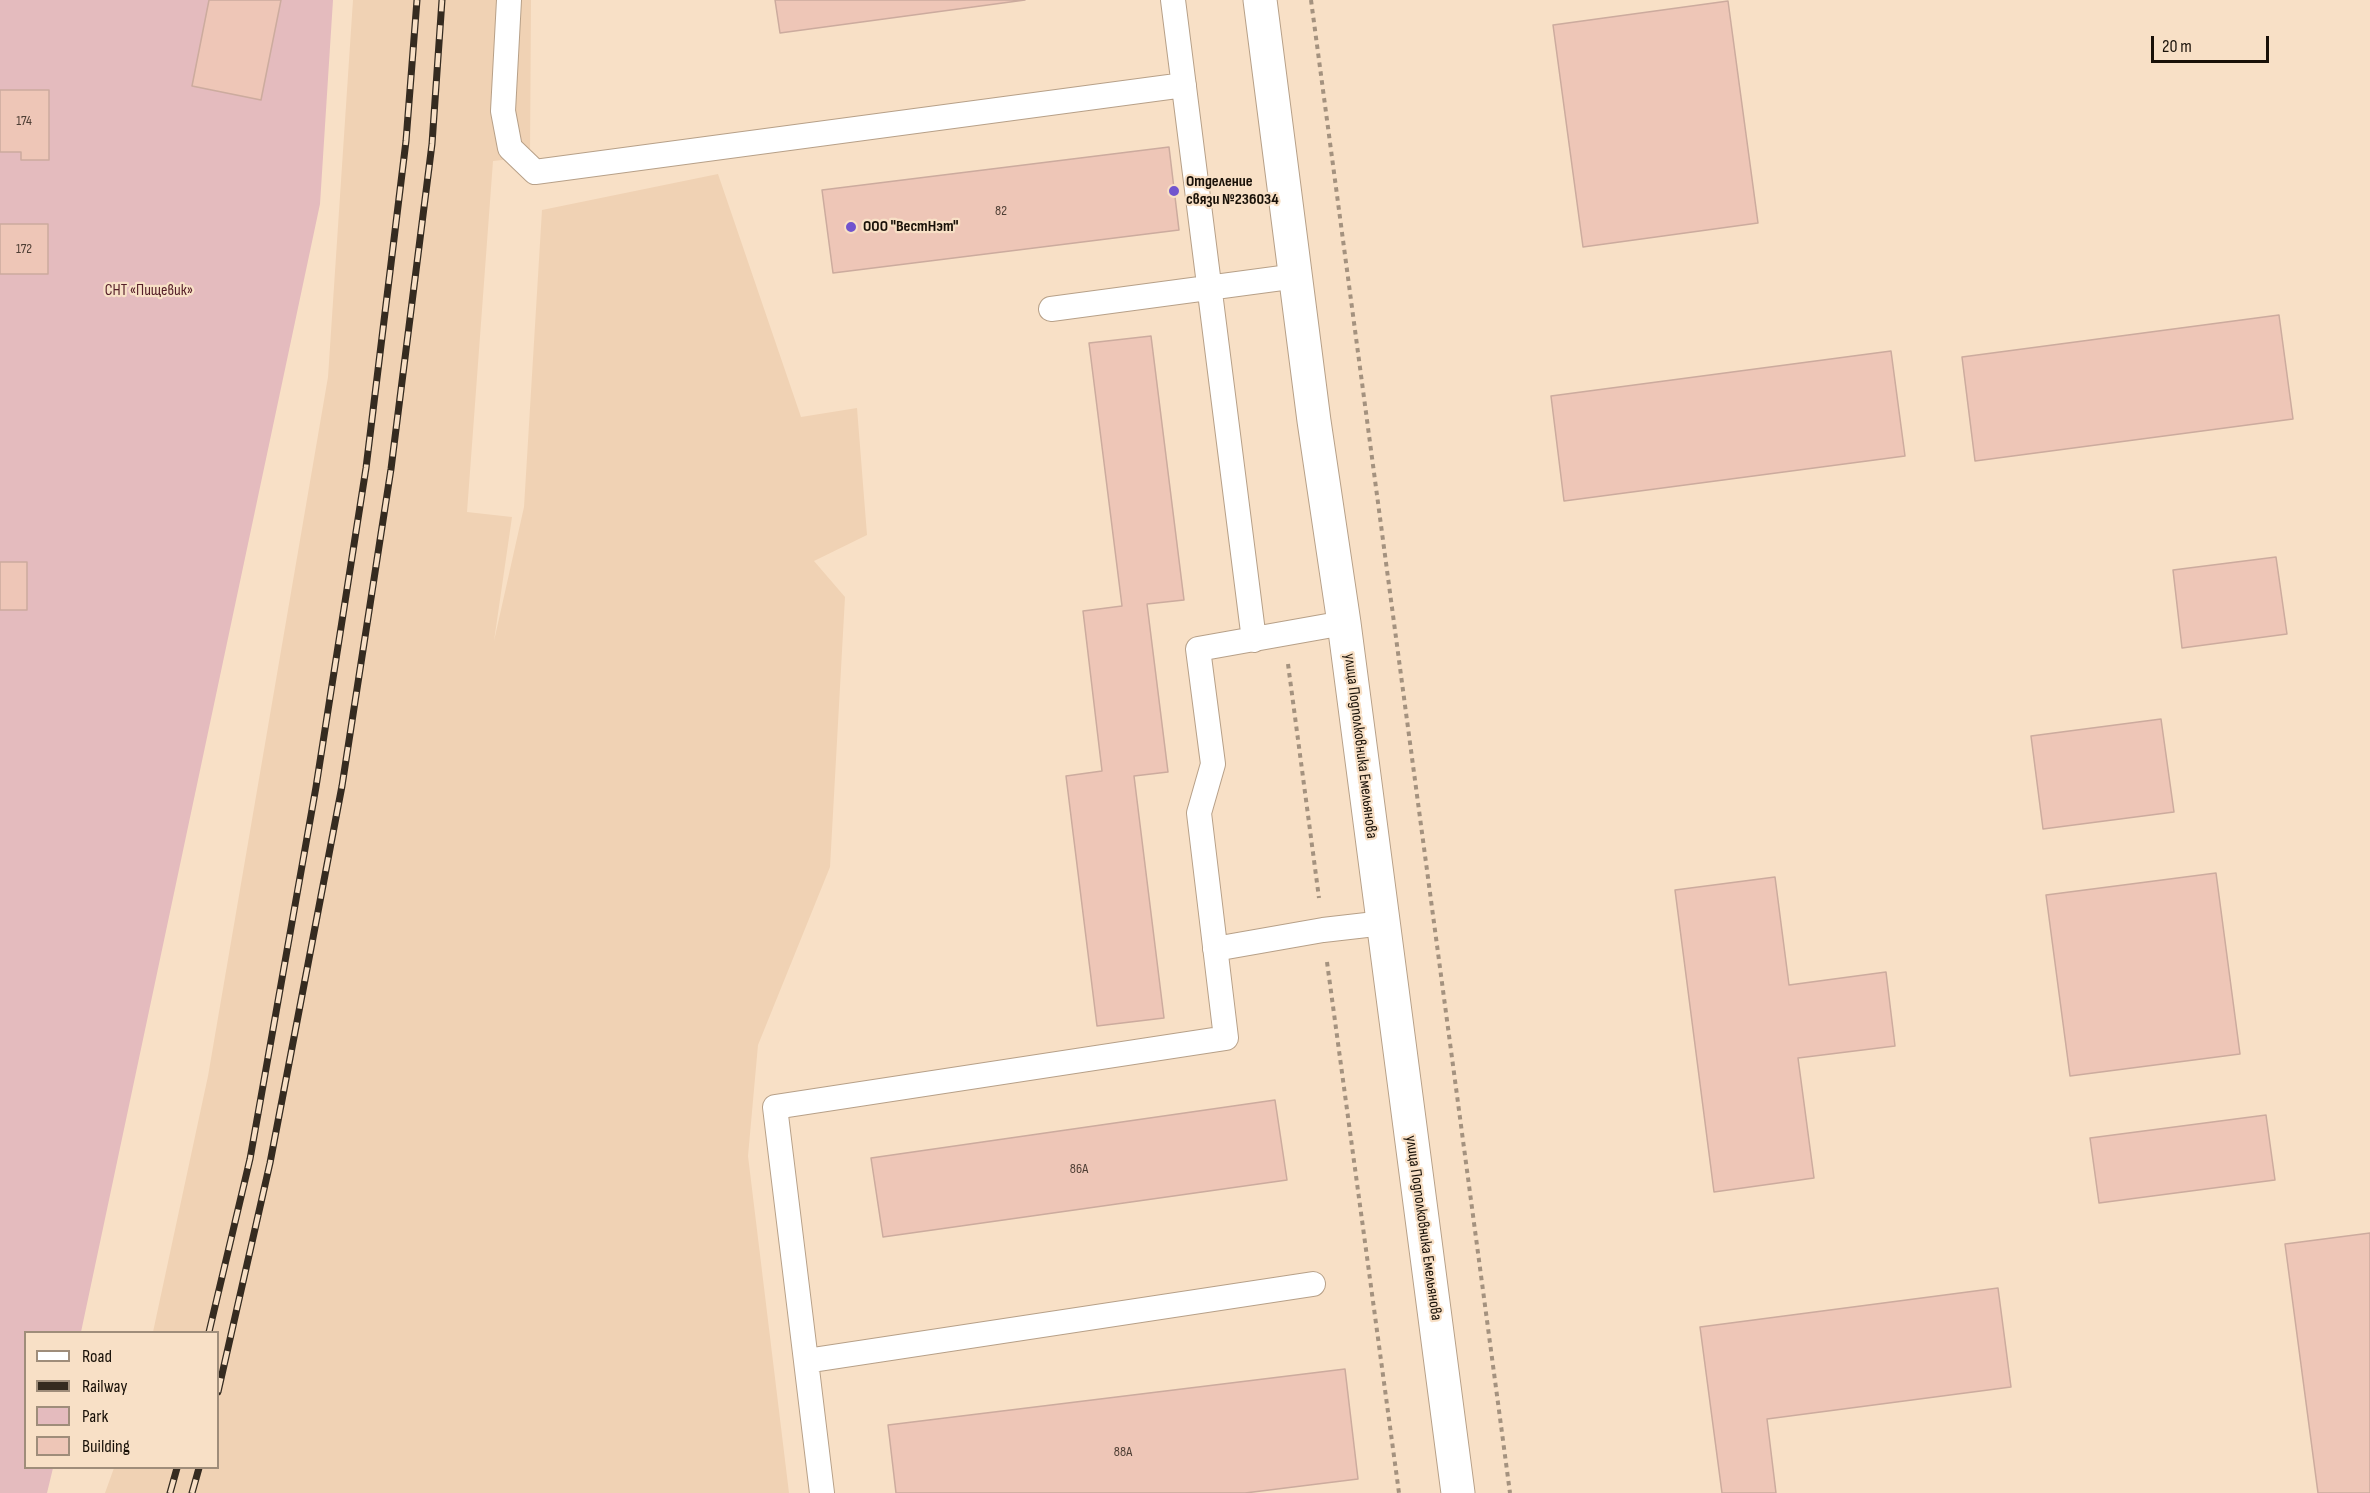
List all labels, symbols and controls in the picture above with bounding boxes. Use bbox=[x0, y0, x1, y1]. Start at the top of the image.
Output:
scale bar bbox=[2154, 24, 2272, 62]
text: 20 m bbox=[2162, 36, 2192, 57]
house number: 174 bbox=[16, 113, 32, 129]
place label: Отделение связи №236034 bbox=[1186, 172, 1279, 210]
marker: Отделение связи №236034 bbox=[1167, 184, 1181, 198]
house number: 82 bbox=[995, 203, 1007, 219]
place label: ООО "ВестНэт" bbox=[863, 217, 959, 237]
marker: ООО "ВестНэт" bbox=[844, 220, 858, 234]
house number: 172 bbox=[16, 241, 32, 257]
park label: СНТ «Пищевик» bbox=[105, 281, 193, 301]
street label: улица Подполковника Емельянова bbox=[1339, 652, 1381, 840]
street label: улица Подполковника Емельянова bbox=[1401, 1134, 1445, 1322]
house number: 86А bbox=[1070, 1161, 1088, 1177]
legend bbox=[24, 1331, 219, 1469]
text: Road bbox=[82, 1346, 112, 1367]
text: Railway bbox=[82, 1376, 127, 1397]
text: Park bbox=[82, 1406, 108, 1427]
text: Building bbox=[82, 1436, 130, 1457]
house number: 88А bbox=[1114, 1444, 1132, 1460]

